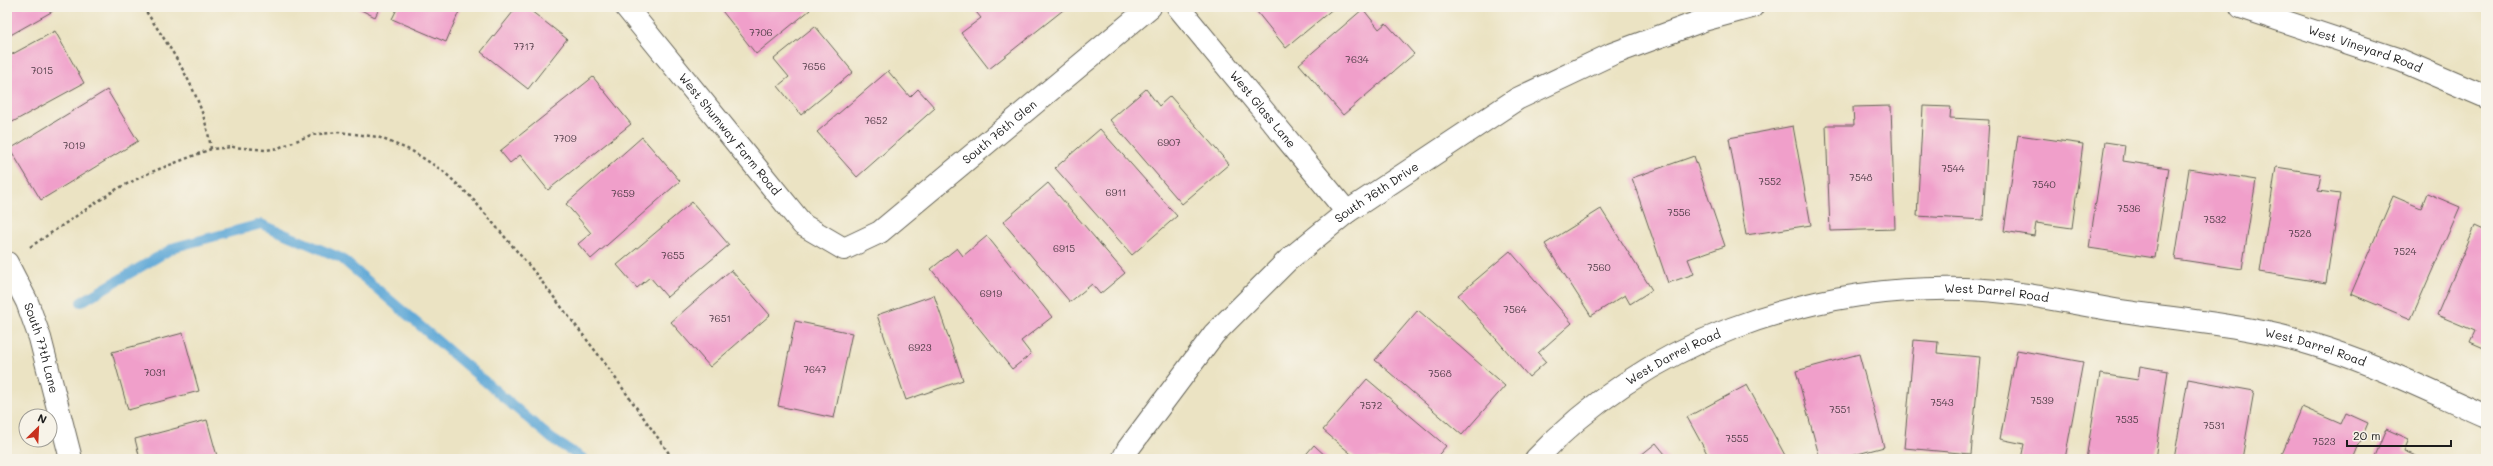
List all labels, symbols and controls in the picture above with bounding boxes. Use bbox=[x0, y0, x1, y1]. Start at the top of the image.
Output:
street label: West Vineyard Road bbox=[2306, 21, 2425, 76]
house number: 7706 bbox=[749, 25, 773, 39]
house number: 7717 bbox=[513, 39, 535, 53]
house number: 7634 bbox=[1345, 52, 1369, 66]
house number: 7656 bbox=[802, 59, 826, 73]
house number: 7015 bbox=[31, 63, 53, 77]
street label: West Glass Lane bbox=[1227, 67, 1300, 151]
street label: West Shumway Farm Road bbox=[676, 69, 785, 198]
street label: South 76th Glen bbox=[959, 96, 1040, 167]
house number: 7652 bbox=[865, 113, 888, 127]
house number: 7709 bbox=[553, 131, 577, 145]
house number: 6907 bbox=[1157, 135, 1181, 149]
house number: 7019 bbox=[63, 138, 85, 152]
street label: South 76th Drive bbox=[1331, 158, 1421, 226]
house number: 7544 bbox=[1941, 161, 1965, 175]
house number: 7548 bbox=[1849, 170, 1873, 184]
house number: 7552 bbox=[1759, 174, 1781, 188]
house number: 7540 bbox=[2032, 177, 2056, 191]
house number: 6911 bbox=[1106, 185, 1126, 199]
house number: 7659 bbox=[611, 186, 635, 200]
house number: 7536 bbox=[2117, 201, 2141, 215]
house number: 7556 bbox=[1667, 205, 1691, 219]
house number: 7532 bbox=[2204, 212, 2226, 226]
house number: 7528 bbox=[2288, 226, 2312, 240]
house number: 6915 bbox=[1053, 241, 1075, 255]
house number: 7524 bbox=[2394, 244, 2417, 258]
house number: 7655 bbox=[661, 248, 685, 262]
house number: 7560 bbox=[1587, 260, 1611, 274]
street label: West Darrel Road bbox=[1944, 280, 2051, 305]
house number: 6919 bbox=[980, 286, 1002, 300]
street label: South 77th Lane bbox=[21, 300, 63, 395]
house number: 7564 bbox=[1503, 302, 1527, 316]
house number: 7651 bbox=[709, 311, 731, 325]
street label: West Darrel Road bbox=[2263, 324, 2369, 370]
street label: West Darrel Road bbox=[1622, 325, 1723, 388]
house number: 6923 bbox=[908, 340, 932, 354]
house number: 7647 bbox=[803, 362, 827, 376]
house number: 7031 bbox=[144, 365, 166, 379]
house number: 7568 bbox=[1428, 366, 1452, 380]
house number: 7539 bbox=[2030, 393, 2054, 407]
house number: 7543 bbox=[1930, 395, 1954, 409]
house number: 7572 bbox=[1360, 398, 1382, 412]
house number: 7551 bbox=[1829, 402, 1851, 416]
north arrow bbox=[18, 408, 58, 448]
text: N bbox=[35, 410, 49, 427]
house number: 7535 bbox=[2115, 412, 2139, 426]
house number: 7531 bbox=[2203, 418, 2225, 432]
scale bar bbox=[2347, 422, 2451, 448]
text: 20 m bbox=[2353, 427, 2381, 443]
house number: 7555 bbox=[1725, 431, 1749, 445]
house number: 7523 bbox=[2313, 434, 2336, 448]

